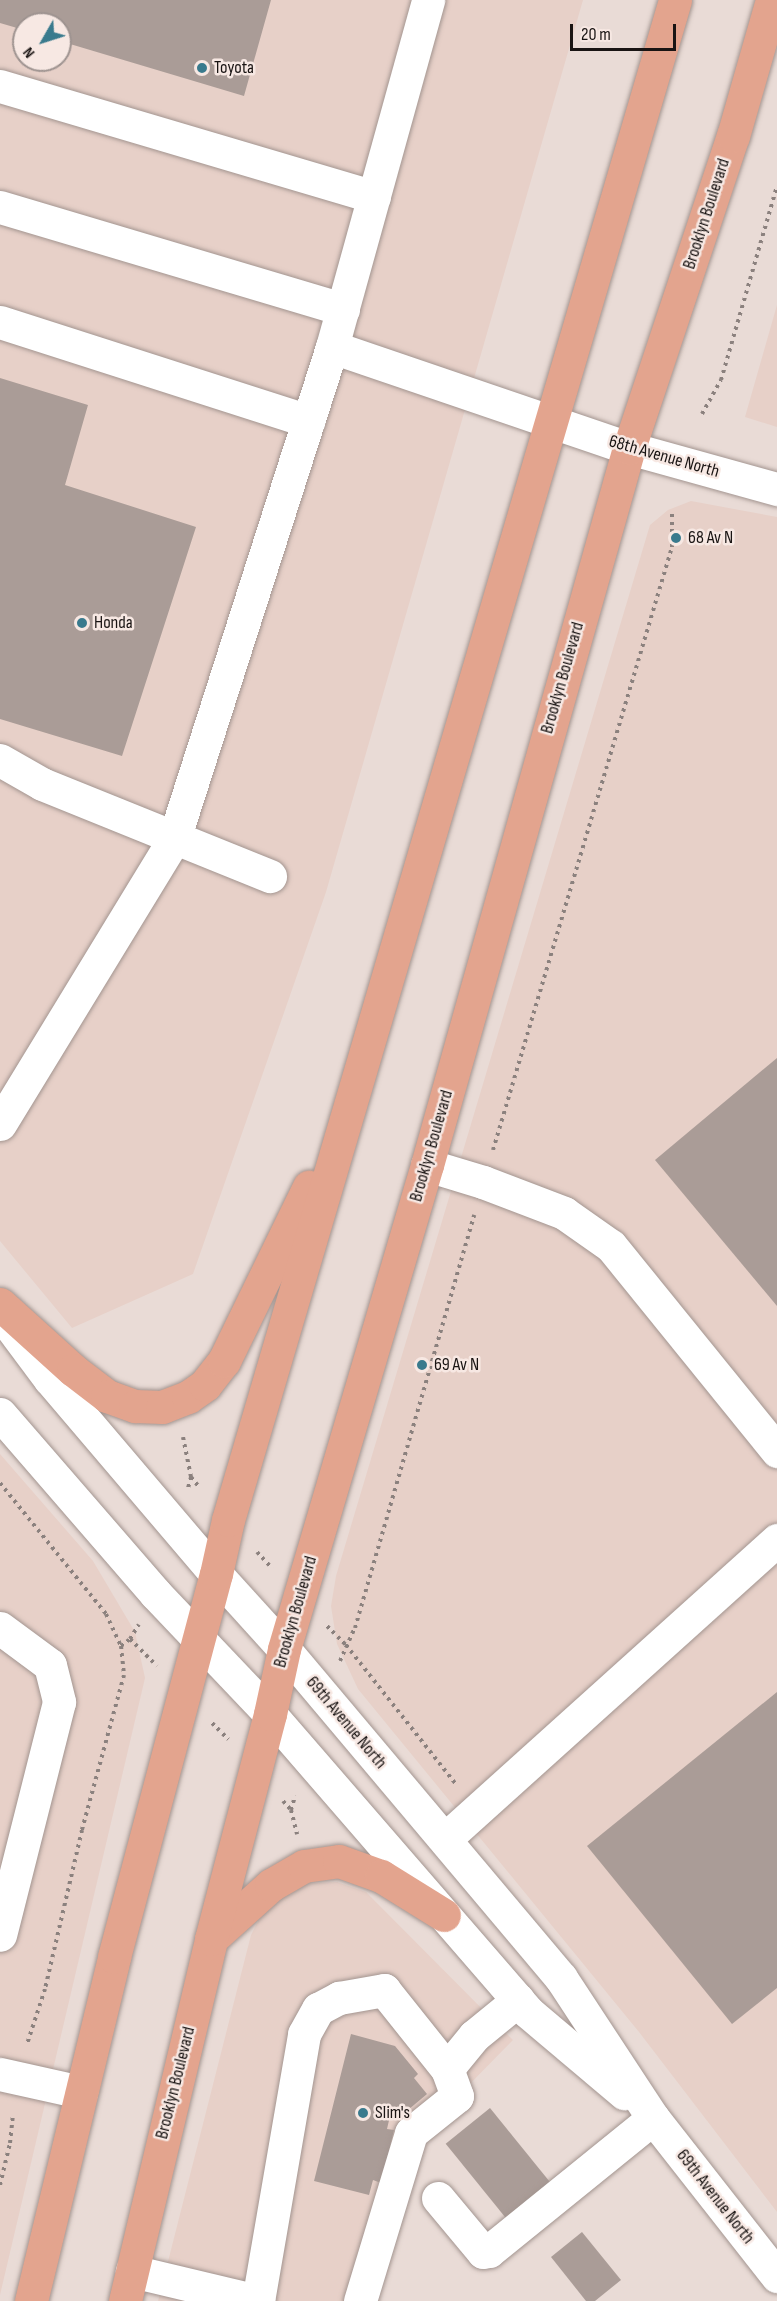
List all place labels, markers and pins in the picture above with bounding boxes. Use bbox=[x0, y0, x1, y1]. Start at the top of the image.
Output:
place label: Toyota bbox=[214, 57, 254, 79]
marker: Toyota bbox=[195, 61, 209, 75]
place label: 68 Av N bbox=[688, 527, 733, 549]
marker: 68 Av N bbox=[669, 531, 683, 545]
place label: Honda bbox=[94, 612, 133, 634]
marker: Honda bbox=[75, 616, 89, 630]
place label: 69 Av N bbox=[434, 1354, 479, 1376]
marker: 69 Av N bbox=[415, 1358, 429, 1372]
place label: Slim's bbox=[375, 2102, 410, 2124]
marker: Slim's bbox=[356, 2106, 370, 2120]

